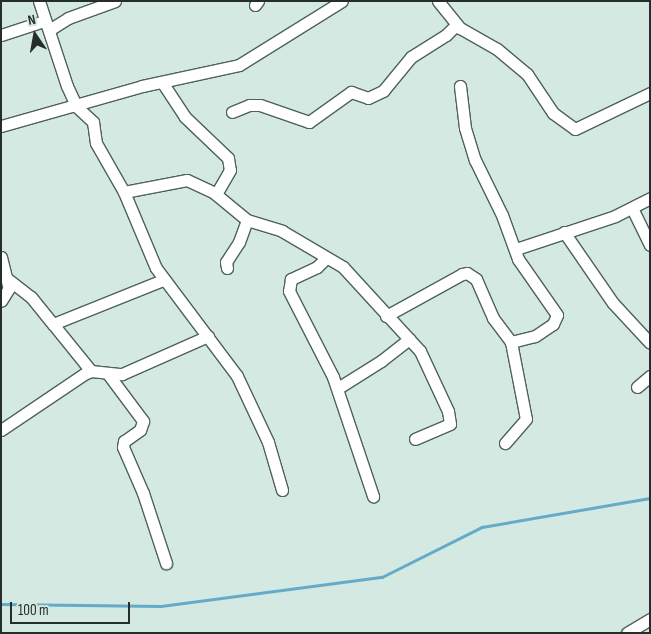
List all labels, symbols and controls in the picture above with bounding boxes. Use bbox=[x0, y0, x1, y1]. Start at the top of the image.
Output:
north arrow bbox=[10, 10, 60, 60]
text: N bbox=[26, 11, 37, 29]
scale bar bbox=[12, 592, 132, 624]
text: 100 m bbox=[18, 601, 49, 620]

